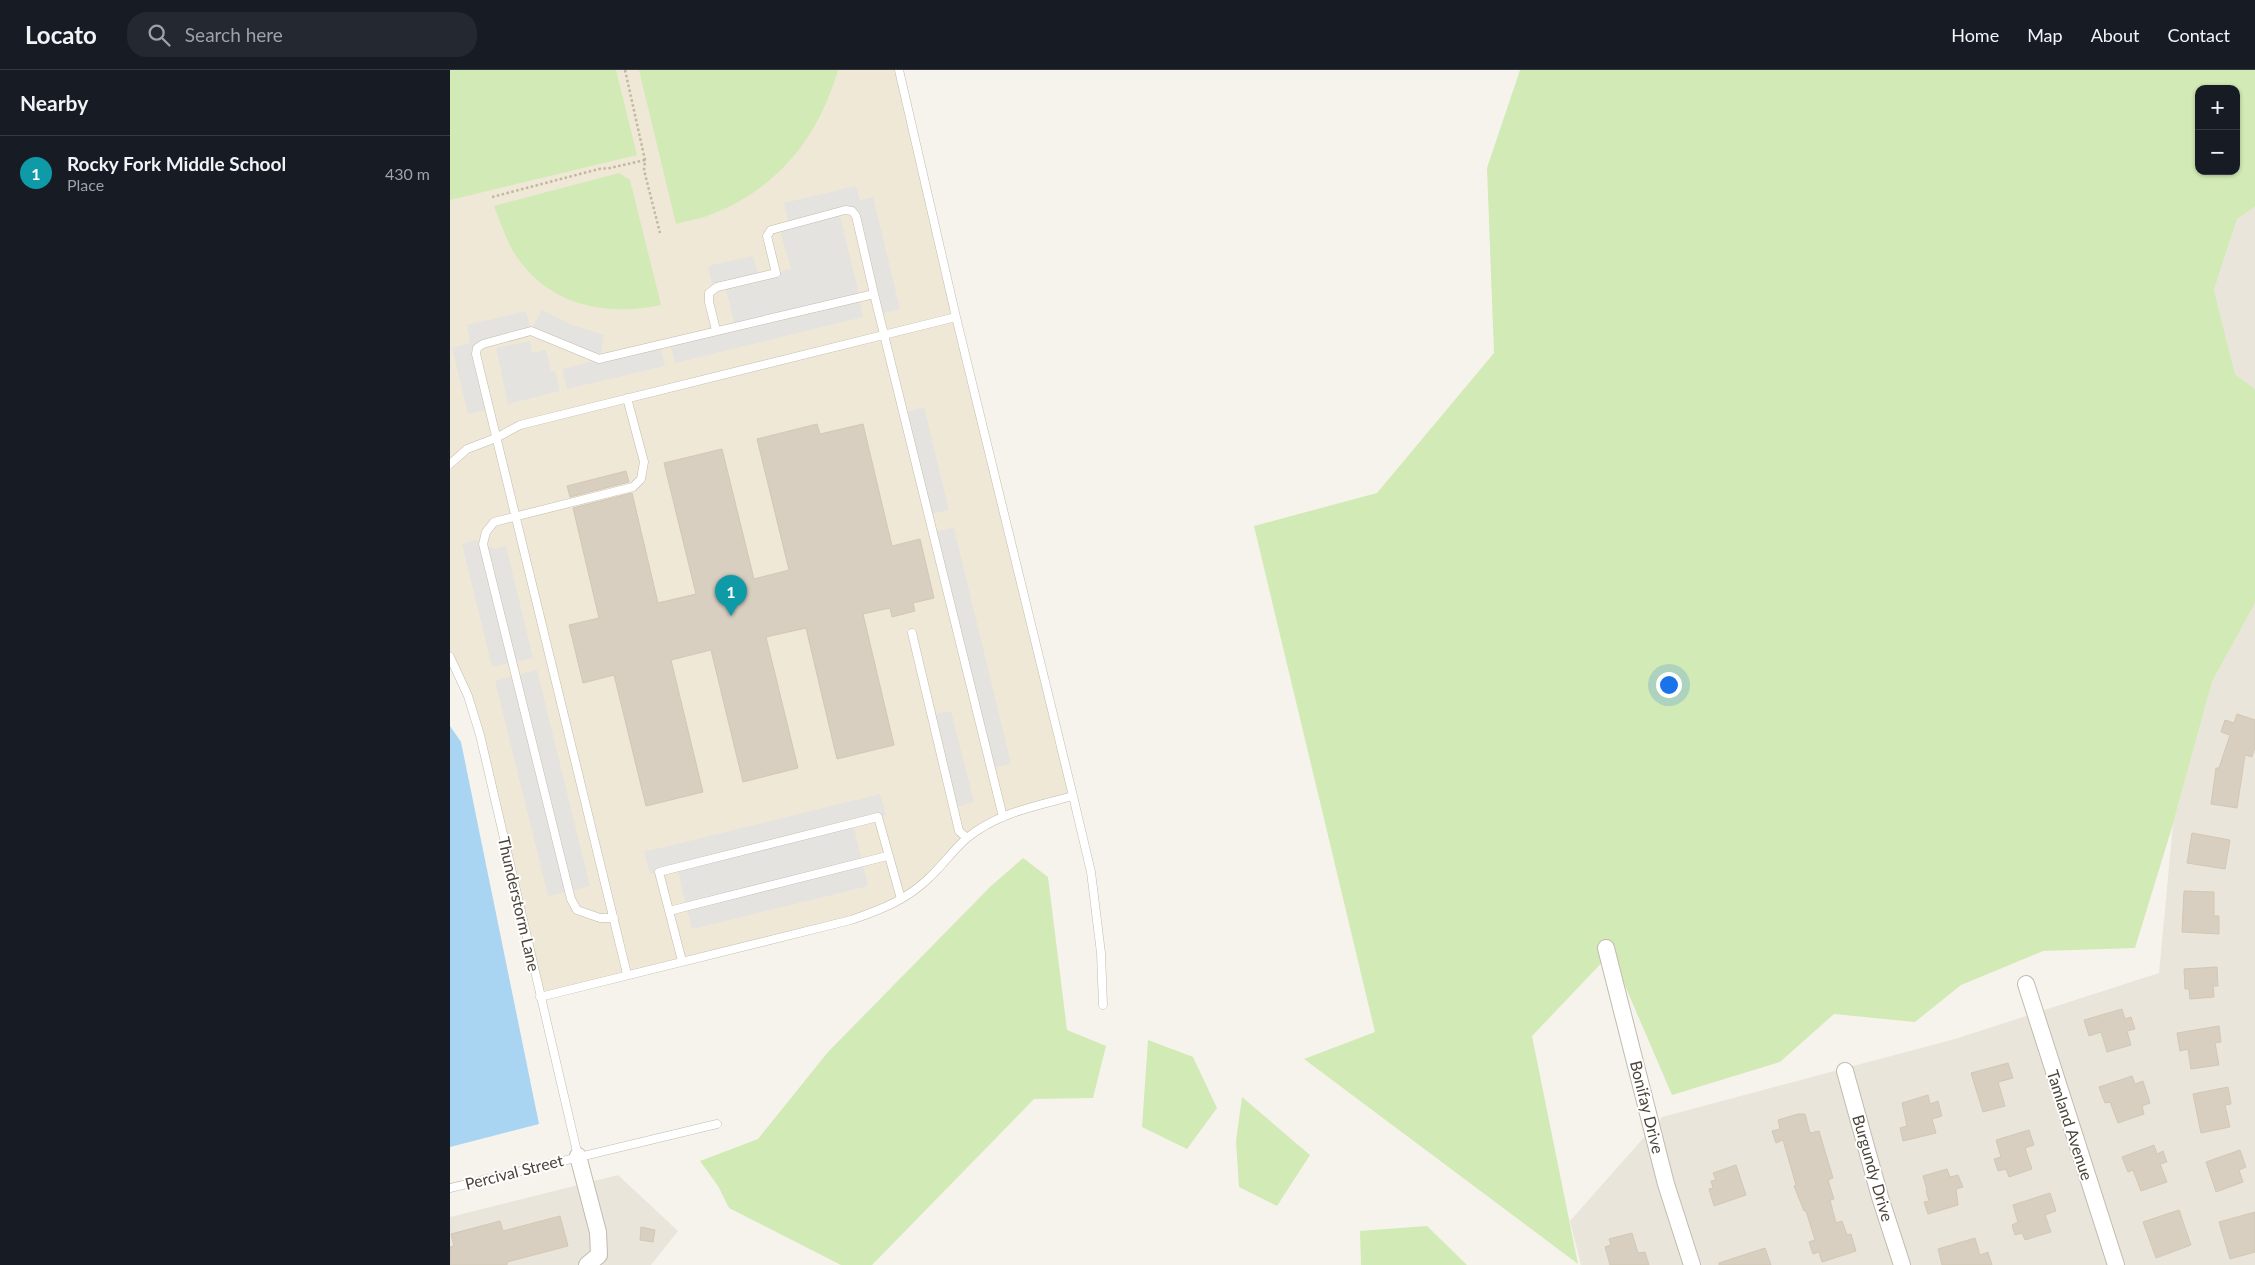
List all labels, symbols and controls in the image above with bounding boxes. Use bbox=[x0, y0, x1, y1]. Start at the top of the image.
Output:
search box bbox=[127, 12, 477, 57]
text: Locato bbox=[25, 20, 97, 49]
icon: search bbox=[145, 21, 173, 49]
text: Search here bbox=[185, 23, 283, 46]
text: Home bbox=[1951, 24, 1999, 46]
text: Map bbox=[2027, 24, 2063, 46]
text: About bbox=[2091, 24, 2140, 46]
text: Contact bbox=[2168, 24, 2230, 46]
map controls bbox=[2195, 85, 2240, 175]
button: + bbox=[2195, 85, 2240, 130]
text: Nearby bbox=[20, 90, 88, 115]
button: − bbox=[2195, 130, 2240, 175]
text: Rocky Fork Middle School bbox=[67, 152, 286, 175]
text: 1 bbox=[31, 164, 41, 183]
text: 430 m bbox=[385, 164, 430, 183]
text: Place bbox=[67, 175, 104, 194]
pin: 1 bbox=[715, 575, 747, 616]
your location bbox=[1656, 672, 1682, 698]
street label: Thunderstorm Lane bbox=[495, 835, 544, 973]
street label: Bonifay Drive bbox=[1627, 1058, 1668, 1156]
street label: Tamland Avenue bbox=[2044, 1067, 2097, 1182]
street label: Burgundy Drive bbox=[1849, 1112, 1898, 1223]
street label: Percival Street bbox=[463, 1150, 565, 1193]

